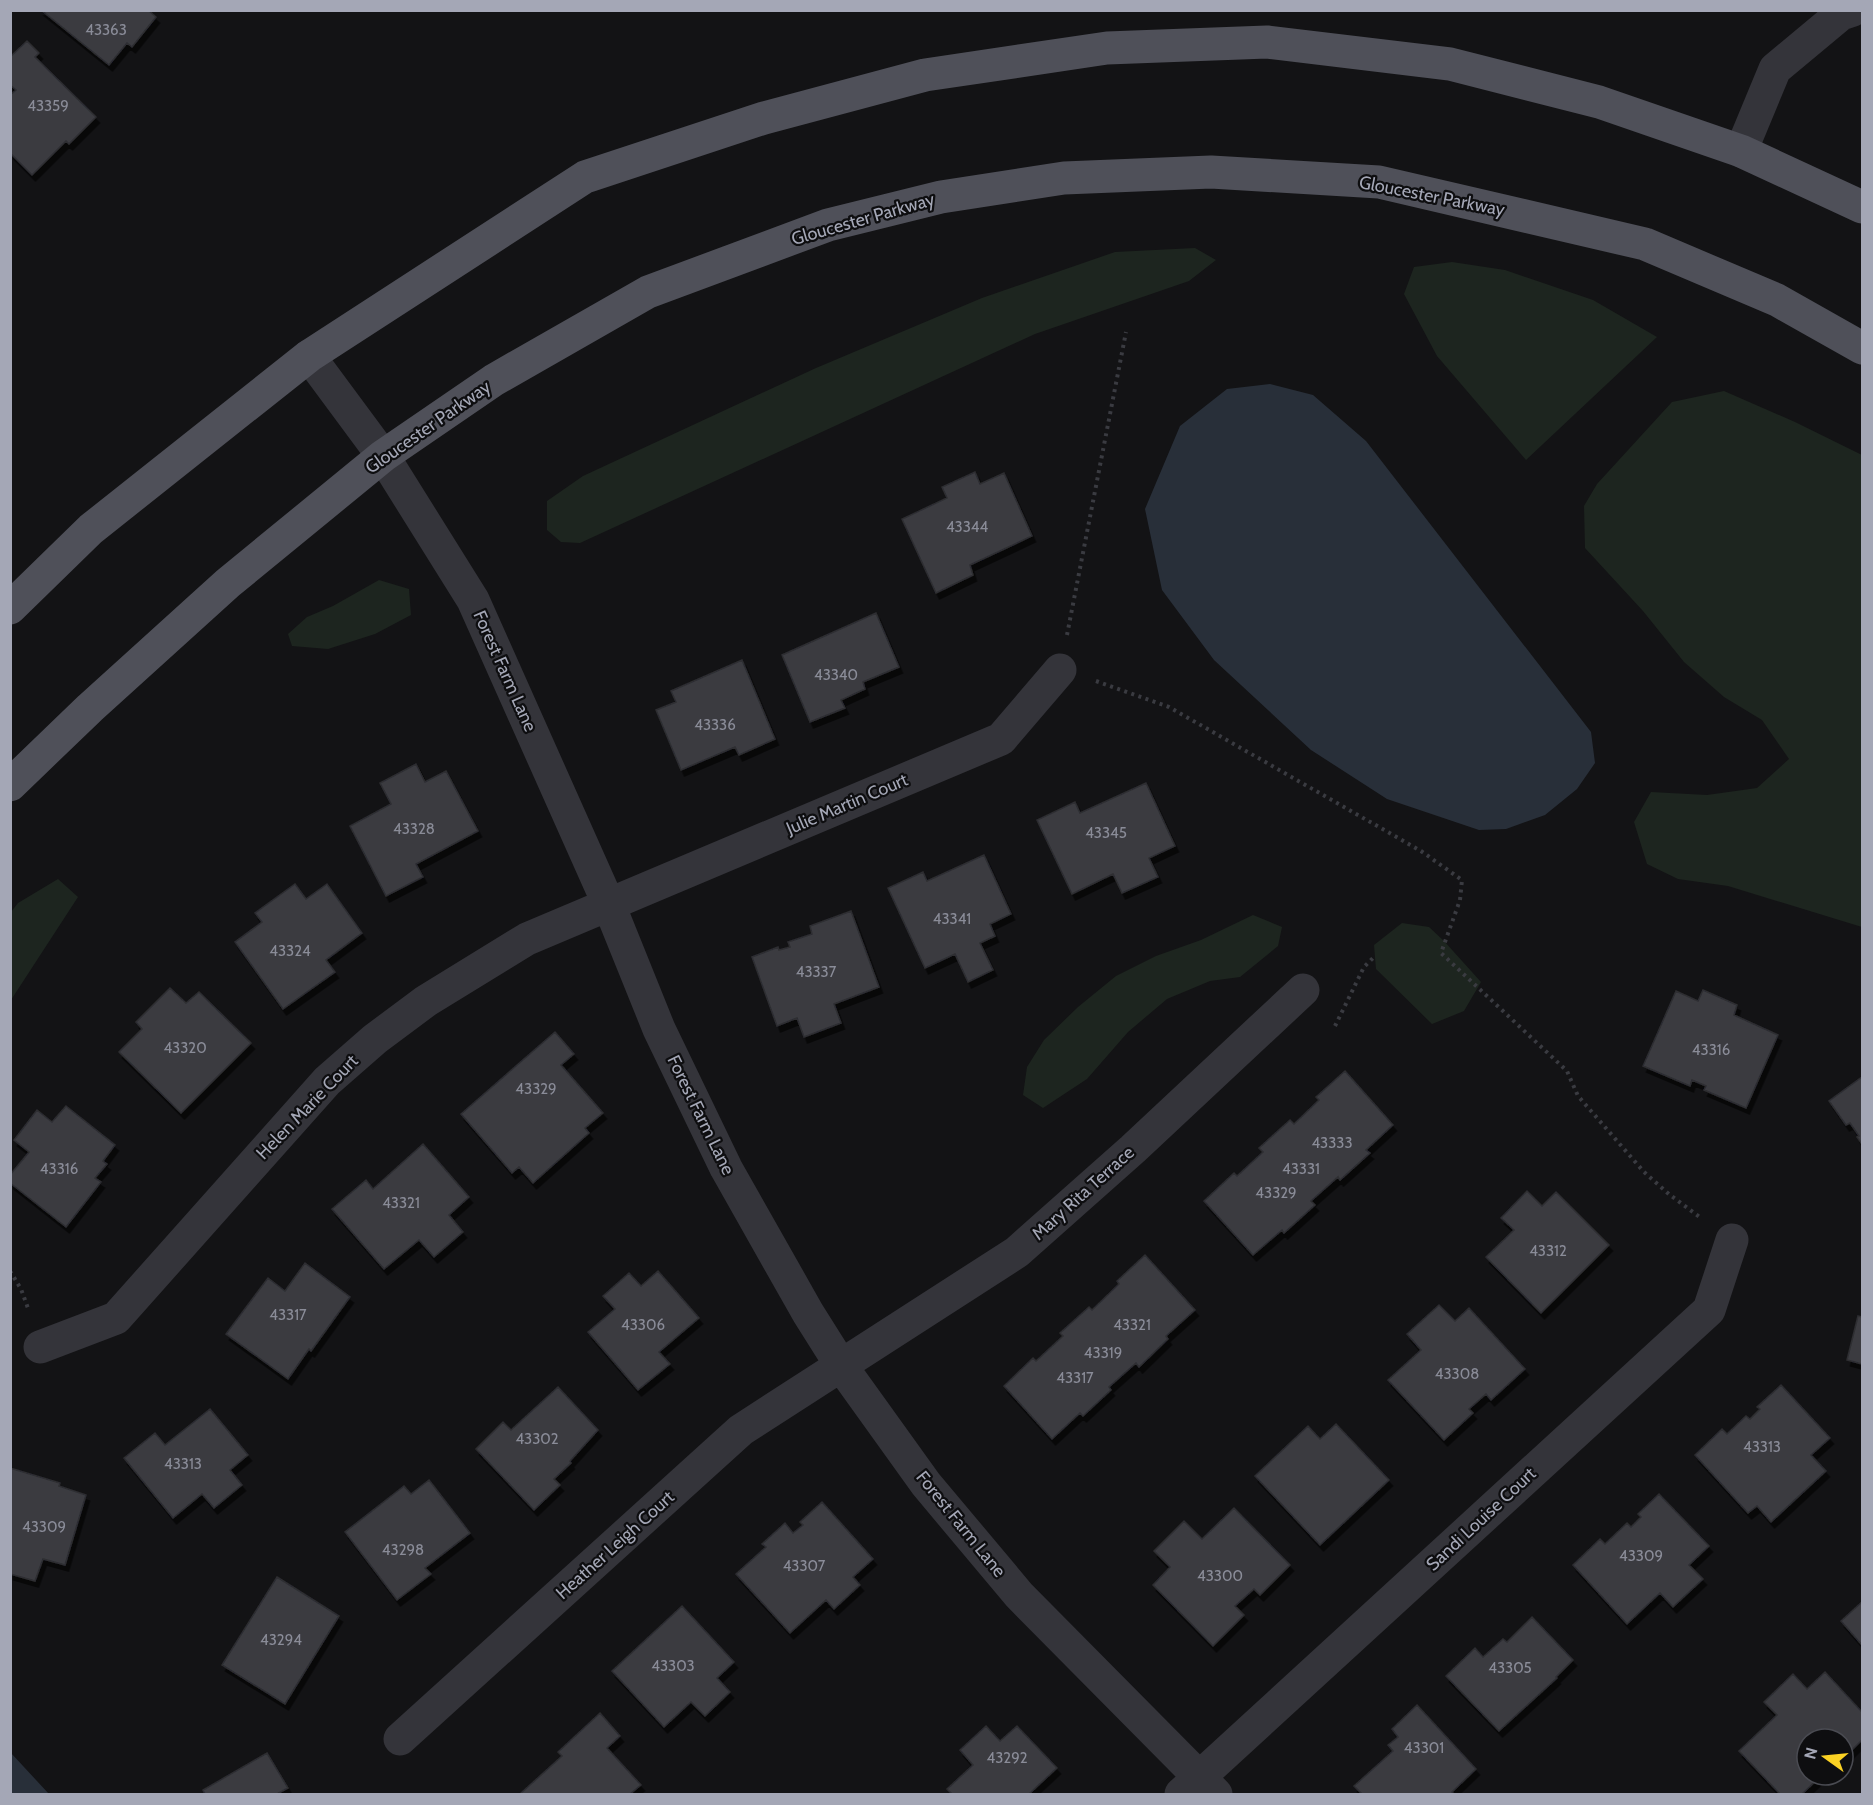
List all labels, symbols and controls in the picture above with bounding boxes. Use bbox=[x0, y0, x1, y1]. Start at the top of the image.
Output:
house number: 43363 bbox=[85, 21, 127, 39]
house number: 43359 bbox=[27, 97, 69, 115]
street label: Gloucester Parkway bbox=[1357, 171, 1507, 221]
street label: Gloucester Parkway bbox=[789, 188, 937, 250]
street label: Gloucester Parkway bbox=[361, 376, 495, 478]
house number: 43344 bbox=[946, 518, 988, 536]
street label: Forest Farm Lane bbox=[468, 607, 542, 735]
house number: 43340 bbox=[814, 666, 858, 684]
house number: 43336 bbox=[694, 716, 736, 734]
street label: Julie Martin Court bbox=[782, 768, 911, 840]
house number: 43328 bbox=[393, 820, 435, 838]
house number: 43345 bbox=[1085, 824, 1127, 842]
house number: 43341 bbox=[933, 910, 971, 928]
house number: 43324 bbox=[269, 942, 311, 960]
house number: 43337 bbox=[796, 963, 837, 981]
house number: 43320 bbox=[163, 1039, 207, 1057]
house number: 43316 bbox=[1692, 1041, 1730, 1059]
street label: Helen Marie Court bbox=[252, 1050, 362, 1164]
street label: Forest Farm Lane bbox=[663, 1052, 739, 1178]
house number: 43329 bbox=[515, 1080, 557, 1098]
house number: 43333 bbox=[1311, 1134, 1353, 1152]
street label: Mary Rita Terrace bbox=[1027, 1141, 1139, 1245]
house number: 43316 bbox=[40, 1160, 78, 1178]
house number: 43331 bbox=[1282, 1160, 1320, 1178]
house number: 43329 bbox=[1255, 1184, 1297, 1202]
house number: 43321 bbox=[382, 1194, 420, 1212]
house number: 43312 bbox=[1529, 1242, 1567, 1260]
house number: 43317 bbox=[269, 1306, 307, 1324]
house number: 43306 bbox=[621, 1316, 665, 1334]
house number: 43321 bbox=[1113, 1316, 1151, 1334]
house number: 43319 bbox=[1084, 1344, 1122, 1362]
house number: 43308 bbox=[1435, 1365, 1479, 1383]
house number: 43317 bbox=[1056, 1369, 1094, 1387]
house number: 43302 bbox=[515, 1430, 559, 1448]
house number: 43313 bbox=[1743, 1438, 1781, 1456]
house number: 43313 bbox=[164, 1455, 202, 1473]
street label: Sandi Louise Court bbox=[1422, 1463, 1540, 1575]
street label: Forest Farm Lane bbox=[911, 1466, 1011, 1582]
street label: Heather Leigh Court bbox=[551, 1486, 679, 1604]
house number: 43309 bbox=[22, 1518, 66, 1536]
house number: 43298 bbox=[382, 1541, 424, 1559]
house number: 43309 bbox=[1619, 1547, 1663, 1565]
house number: 43307 bbox=[783, 1557, 826, 1575]
house number: 43300 bbox=[1197, 1567, 1243, 1585]
house number: 43294 bbox=[260, 1631, 302, 1649]
house number: 43303 bbox=[651, 1657, 695, 1675]
house number: 43305 bbox=[1488, 1659, 1532, 1677]
north arrow bbox=[1795, 1727, 1855, 1787]
house number: 43301 bbox=[1404, 1739, 1444, 1757]
text: N bbox=[1800, 1745, 1822, 1761]
house number: 43292 bbox=[986, 1749, 1028, 1767]

